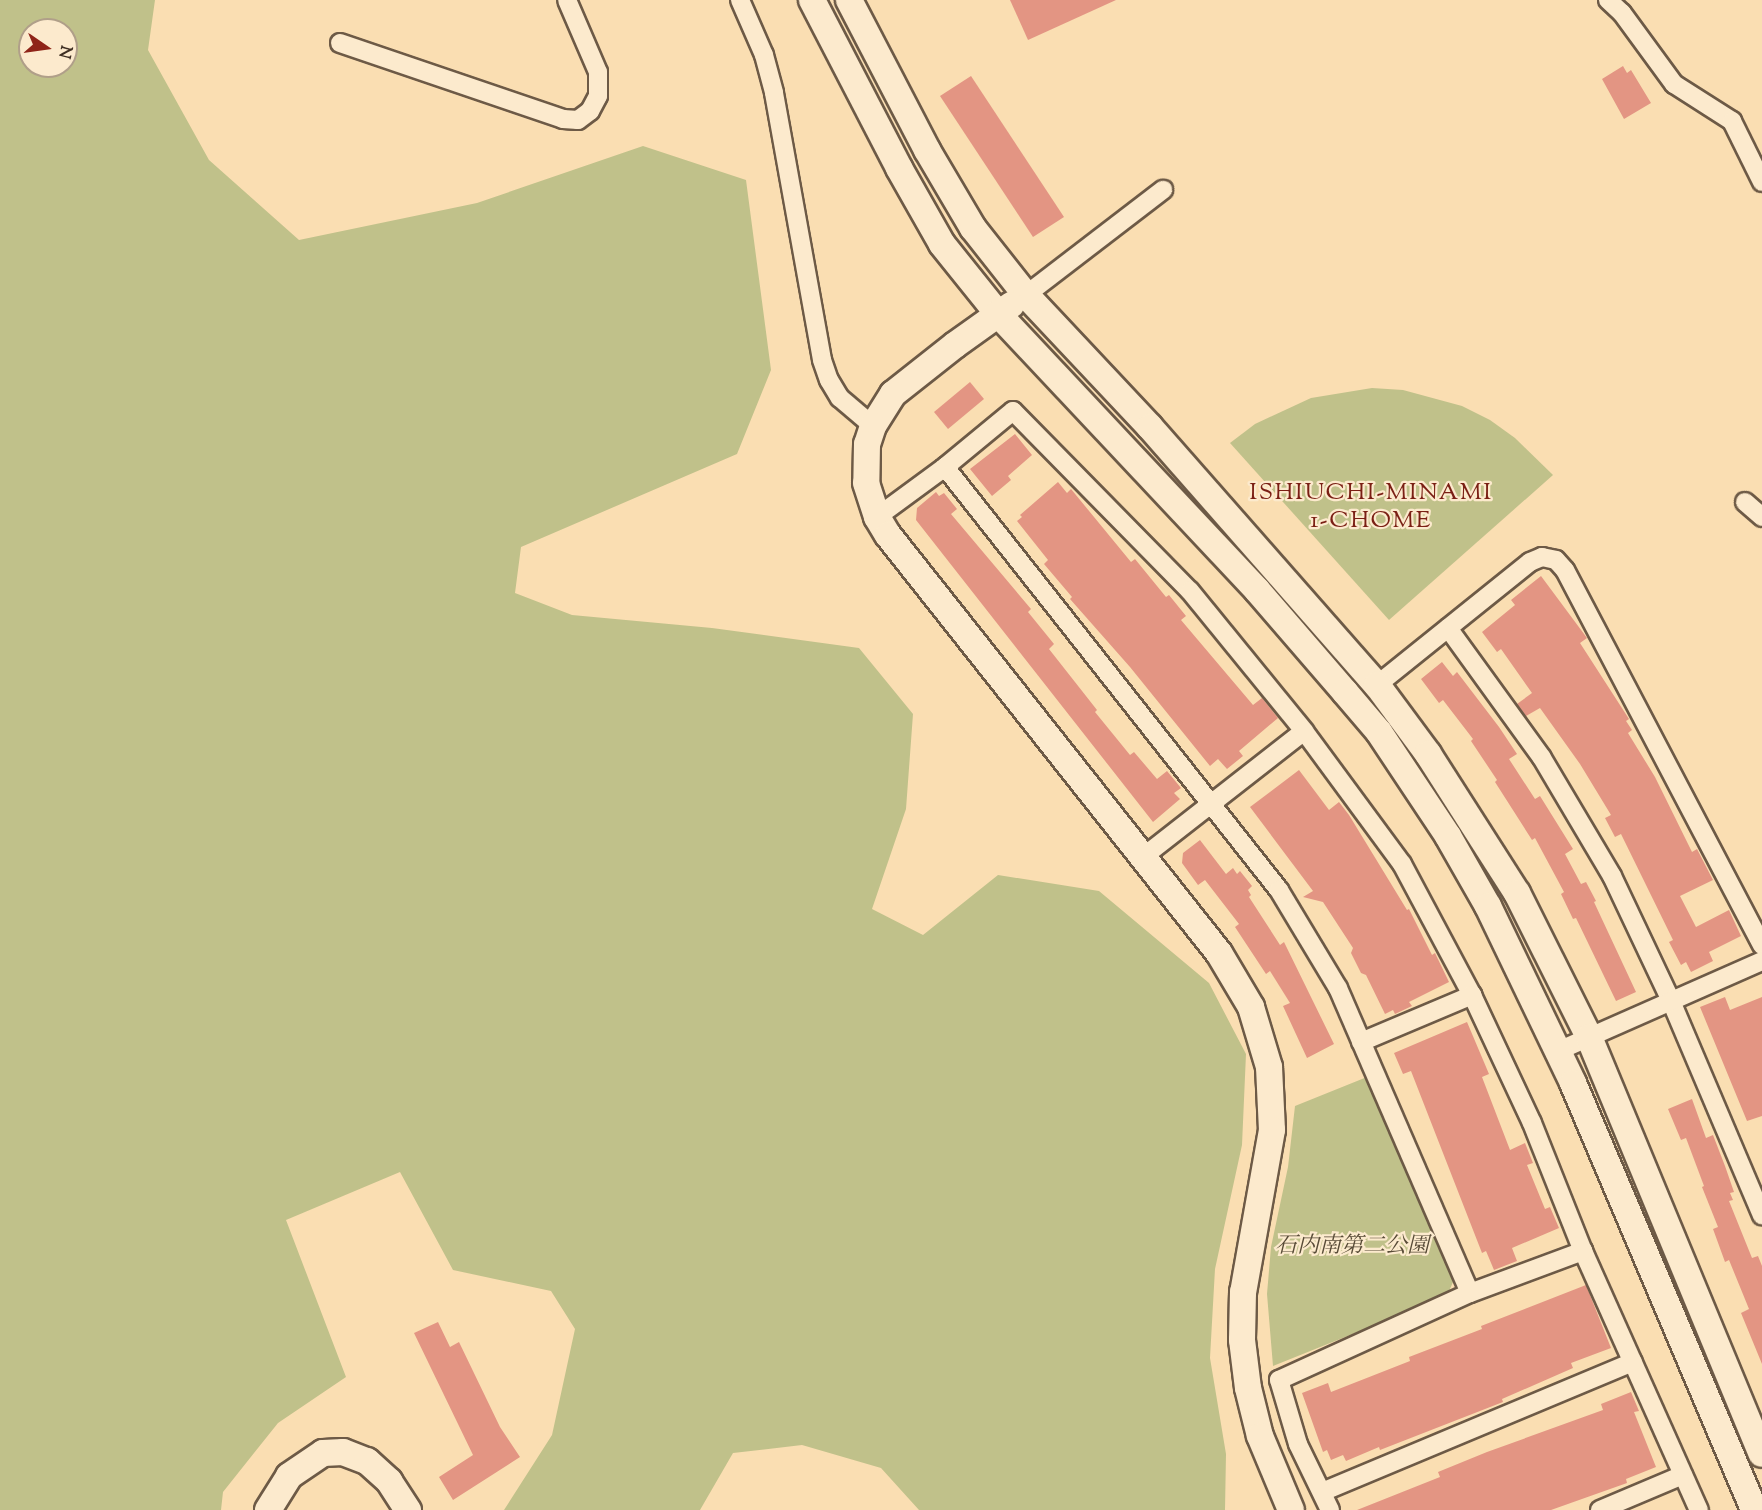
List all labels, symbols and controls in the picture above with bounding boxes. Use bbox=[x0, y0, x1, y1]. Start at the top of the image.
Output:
north arrow bbox=[18, 18, 78, 78]
text: N bbox=[51, 43, 77, 61]
district label: ISHIUCHI-MINAMI 1-CHOME bbox=[1249, 480, 1493, 536]
park label: 石内南第二公園 bbox=[1275, 1235, 1429, 1261]

